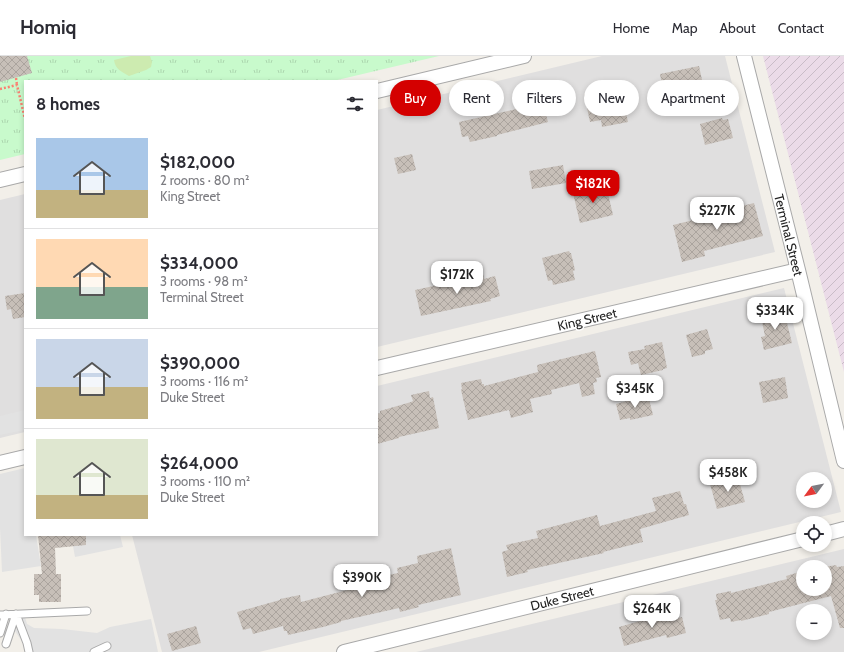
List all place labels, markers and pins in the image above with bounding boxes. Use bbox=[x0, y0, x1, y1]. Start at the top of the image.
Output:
pin: $182K bbox=[565, 170, 621, 204]
pin: $227K bbox=[689, 197, 745, 231]
pin: $172K bbox=[429, 261, 485, 295]
pin: $334K bbox=[747, 297, 803, 331]
pin: $345K bbox=[607, 375, 663, 409]
pin: $458K bbox=[700, 459, 756, 493]
pin: $390K bbox=[334, 564, 390, 598]
pin: $264K bbox=[624, 595, 680, 629]

